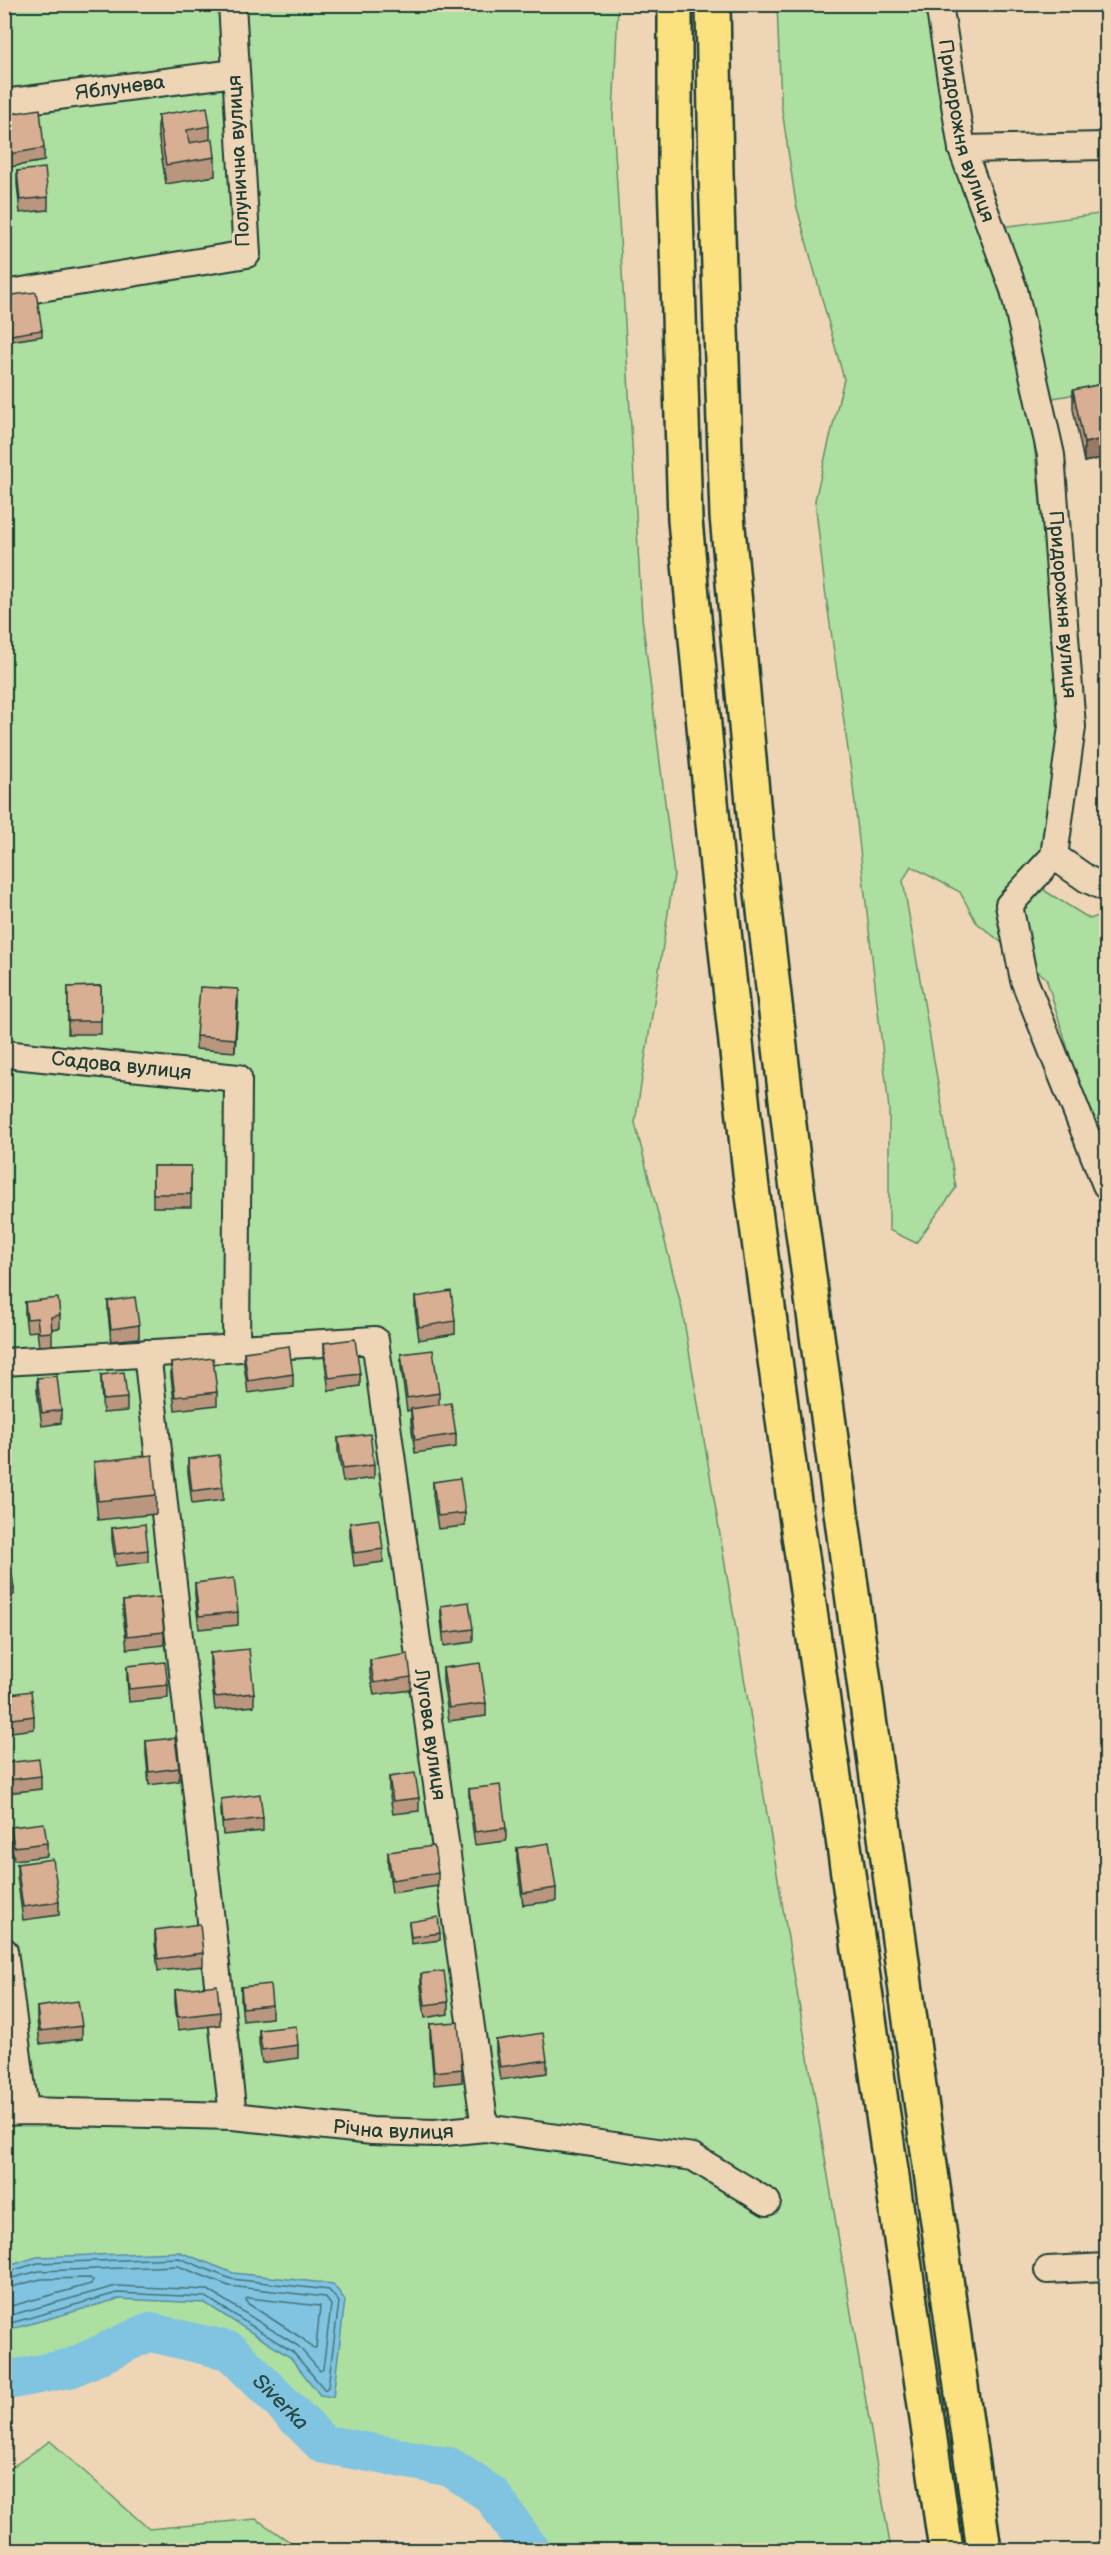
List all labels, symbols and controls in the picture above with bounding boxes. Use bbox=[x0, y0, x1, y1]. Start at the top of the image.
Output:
street label: Придорожня вулиця bbox=[933, 37, 1000, 226]
street label: Яблунева bbox=[74, 70, 167, 106]
street label: Полунична вулиця bbox=[223, 74, 255, 248]
street label: Придорожня вулиця bbox=[1043, 510, 1082, 699]
street label: Садова вулиця bbox=[50, 1047, 193, 1085]
street label: Лугова вулиця bbox=[409, 1666, 451, 1802]
street label: Річна вулиця bbox=[331, 2115, 455, 2145]
water label: Siverka bbox=[247, 2368, 314, 2435]

